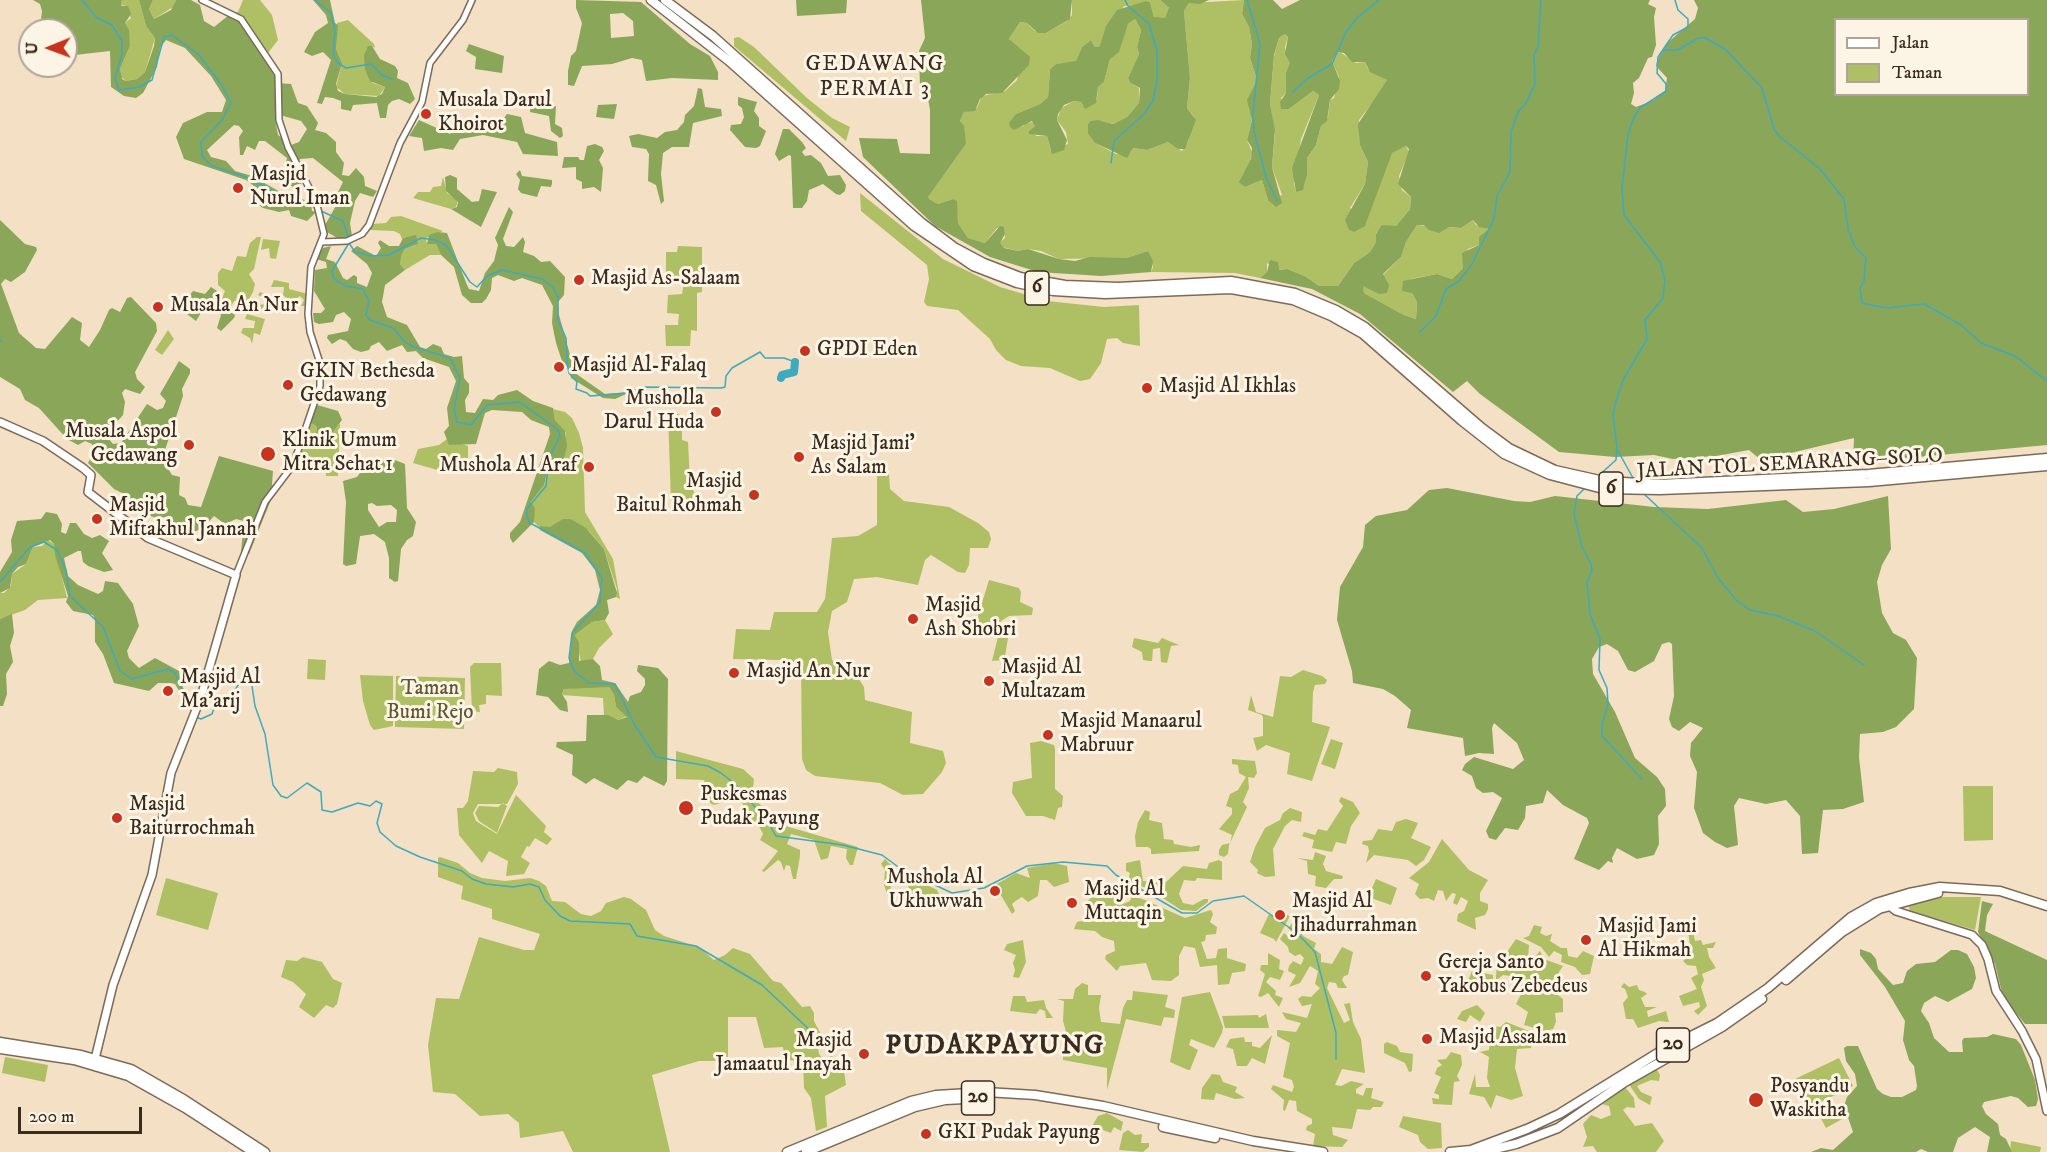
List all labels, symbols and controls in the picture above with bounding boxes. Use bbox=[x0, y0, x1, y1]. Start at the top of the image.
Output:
north arrow bbox=[18, 18, 78, 78]
legend bbox=[1834, 18, 2029, 96]
text: Jalan bbox=[1892, 32, 1929, 54]
text: U bbox=[22, 42, 42, 55]
district label: GEDAWANG PERMAI 3 bbox=[805, 52, 945, 104]
text: Taman bbox=[1892, 62, 1942, 84]
place label: Musala Darul Khoirot bbox=[438, 89, 552, 139]
marker: Musala Darul Khoirot bbox=[419, 107, 433, 121]
place label: Masjid Nurul Iman bbox=[250, 163, 350, 213]
marker: Masjid Nurul Iman bbox=[231, 181, 245, 195]
place label: Masjid As-Salaam bbox=[591, 267, 740, 293]
road number: 6 bbox=[1025, 271, 1049, 305]
marker: Masjid As-Salaam bbox=[572, 273, 586, 287]
place label: Musala An Nur bbox=[170, 294, 298, 320]
marker: Musala An Nur bbox=[151, 300, 165, 314]
place label: GPDI Eden bbox=[817, 338, 917, 364]
marker: GPDI Eden bbox=[798, 344, 812, 358]
place label: Masjid Al-Falaq bbox=[571, 354, 706, 380]
place label: GKIN Bethesda Gedawang bbox=[300, 360, 435, 410]
marker: Masjid Al-Falaq bbox=[552, 360, 566, 374]
place label: Masjid Al Ikhlas bbox=[1159, 375, 1296, 401]
marker: GKIN Bethesda Gedawang bbox=[281, 378, 295, 392]
marker: Masjid Al Ikhlas bbox=[1140, 381, 1154, 395]
place label: Musholla Darul Huda bbox=[604, 387, 704, 437]
marker: Musholla Darul Huda bbox=[709, 405, 723, 419]
place label: Musala Aspol Gedawang bbox=[65, 420, 177, 470]
place label: Klinik Umum Mitra Sehat 1 bbox=[282, 429, 397, 479]
place label: Masjid Jami' As Salam bbox=[811, 432, 915, 482]
marker: Musala Aspol Gedawang bbox=[182, 438, 196, 452]
street label: JALAN TOL SEMARANG–SOLO bbox=[1636, 444, 1944, 486]
marker: Klinik Umum Mitra Sehat 1 bbox=[259, 445, 277, 463]
marker: Masjid Jami' As Salam bbox=[792, 450, 806, 464]
place label: Mushola Al Araf bbox=[439, 454, 577, 480]
marker: Mushola Al Araf bbox=[582, 460, 596, 474]
place label: Masjid Baitul Rohmah bbox=[616, 470, 742, 520]
road number: 6 bbox=[1599, 472, 1623, 506]
marker: Masjid Baitul Rohmah bbox=[747, 488, 761, 502]
place label: Masjid Miftakhul Jannah bbox=[109, 494, 257, 544]
marker: Masjid Miftakhul Jannah bbox=[90, 512, 104, 526]
place label: Masjid Ash Shobri bbox=[925, 594, 1016, 644]
marker: Masjid Ash Shobri bbox=[906, 612, 920, 626]
place label: Masjid Al Multazam bbox=[1001, 656, 1086, 706]
place label: Masjid An Nur bbox=[746, 660, 870, 686]
place label: Masjid Al Ma'arij bbox=[180, 666, 260, 716]
marker: Masjid An Nur bbox=[727, 666, 741, 680]
marker: Masjid Al Multazam bbox=[982, 674, 996, 688]
park label: Taman Bumi Rejo bbox=[387, 677, 473, 727]
marker: Masjid Al Ma'arij bbox=[161, 684, 175, 698]
place label: Masjid Manaarul Mabruur bbox=[1060, 710, 1202, 760]
marker: Masjid Manaarul Mabruur bbox=[1041, 728, 1055, 742]
place label: Puskesmas Pudak Payung bbox=[700, 783, 819, 833]
place label: Masjid Baiturrochmah bbox=[129, 793, 255, 843]
marker: Puskesmas Pudak Payung bbox=[677, 799, 695, 817]
marker: Masjid Baiturrochmah bbox=[110, 811, 124, 825]
place label: Mushola Al Ukhuwwah bbox=[886, 866, 983, 916]
place label: Masjid Al Muttaqin bbox=[1084, 878, 1164, 928]
marker: Mushola Al Ukhuwwah bbox=[988, 884, 1002, 898]
place label: Masjid Al Jihadurrahman bbox=[1292, 890, 1417, 940]
marker: Masjid Al Muttaqin bbox=[1065, 896, 1079, 910]
marker: Masjid Al Jihadurrahman bbox=[1273, 908, 1287, 922]
place label: Masjid Jami Al Hikmah bbox=[1598, 915, 1697, 965]
marker: Masjid Jami Al Hikmah bbox=[1579, 933, 1593, 947]
place label: Gereja Santo Yakobus Zebedeus bbox=[1438, 951, 1588, 1001]
marker: Gereja Santo Yakobus Zebedeus bbox=[1419, 969, 1433, 983]
place label: Masjid Assalam bbox=[1439, 1026, 1567, 1052]
road number: 20 bbox=[1656, 1028, 1690, 1062]
place label: Masjid Jamaatul Inayah bbox=[716, 1029, 852, 1079]
district label: PUDAKPAYUNG bbox=[885, 1031, 1105, 1063]
marker: Masjid Assalam bbox=[1420, 1032, 1434, 1046]
marker: Masjid Jamaatul Inayah bbox=[857, 1047, 871, 1061]
place label: Posyandu Waskitha bbox=[1770, 1075, 1849, 1125]
road number: 20 bbox=[962, 1081, 994, 1115]
marker: Posyandu Waskitha bbox=[1747, 1091, 1765, 1109]
scale bar bbox=[21, 1095, 146, 1133]
text: 200 m bbox=[29, 1106, 75, 1128]
place label: GKI Pudak Payung bbox=[938, 1121, 1100, 1147]
marker: GKI Pudak Payung bbox=[919, 1127, 933, 1141]

